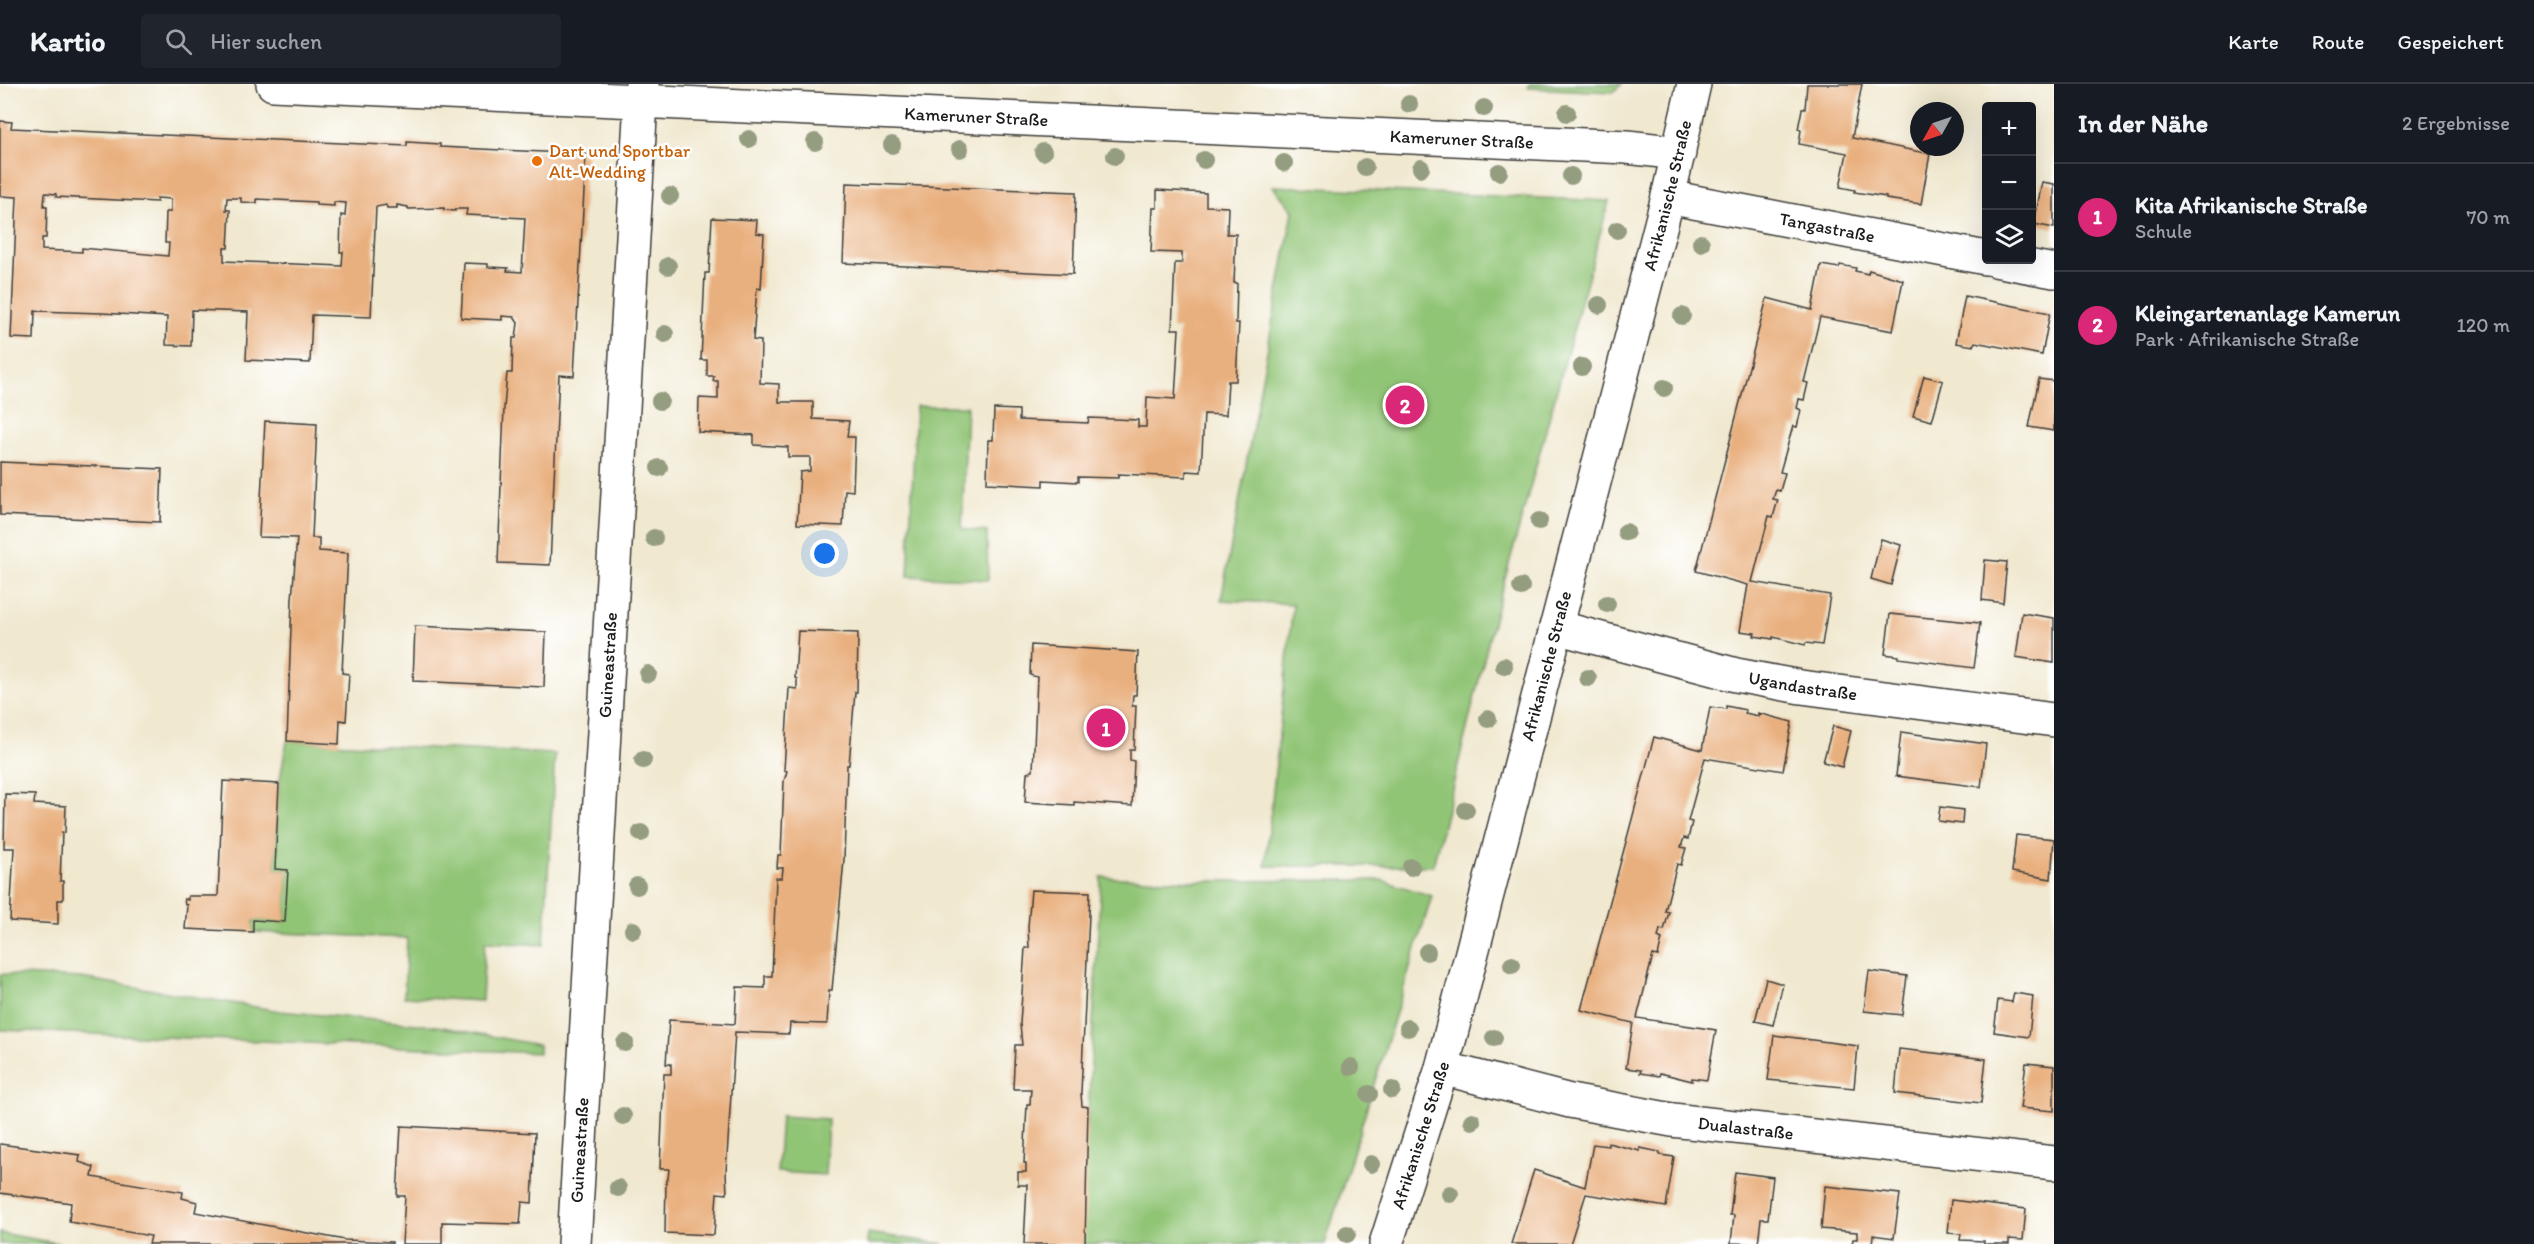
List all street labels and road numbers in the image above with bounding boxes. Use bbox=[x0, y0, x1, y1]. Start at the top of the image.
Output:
street label: Kameruner Straße bbox=[904, 102, 1049, 131]
street label: Afrikanische Straße bbox=[1638, 118, 1696, 273]
street label: Kameruner Straße bbox=[1389, 125, 1534, 154]
street label: Tangastraße bbox=[1778, 208, 1877, 247]
street label: Afrikanische Straße bbox=[1516, 589, 1576, 743]
street label: Guineastraße bbox=[594, 612, 622, 718]
street label: Ugandastraße bbox=[1747, 667, 1858, 705]
street label: Afrikanische Straße bbox=[1387, 1059, 1454, 1212]
street label: Guineastraße bbox=[565, 1097, 594, 1204]
street label: Dualastraße bbox=[1697, 1112, 1795, 1145]

